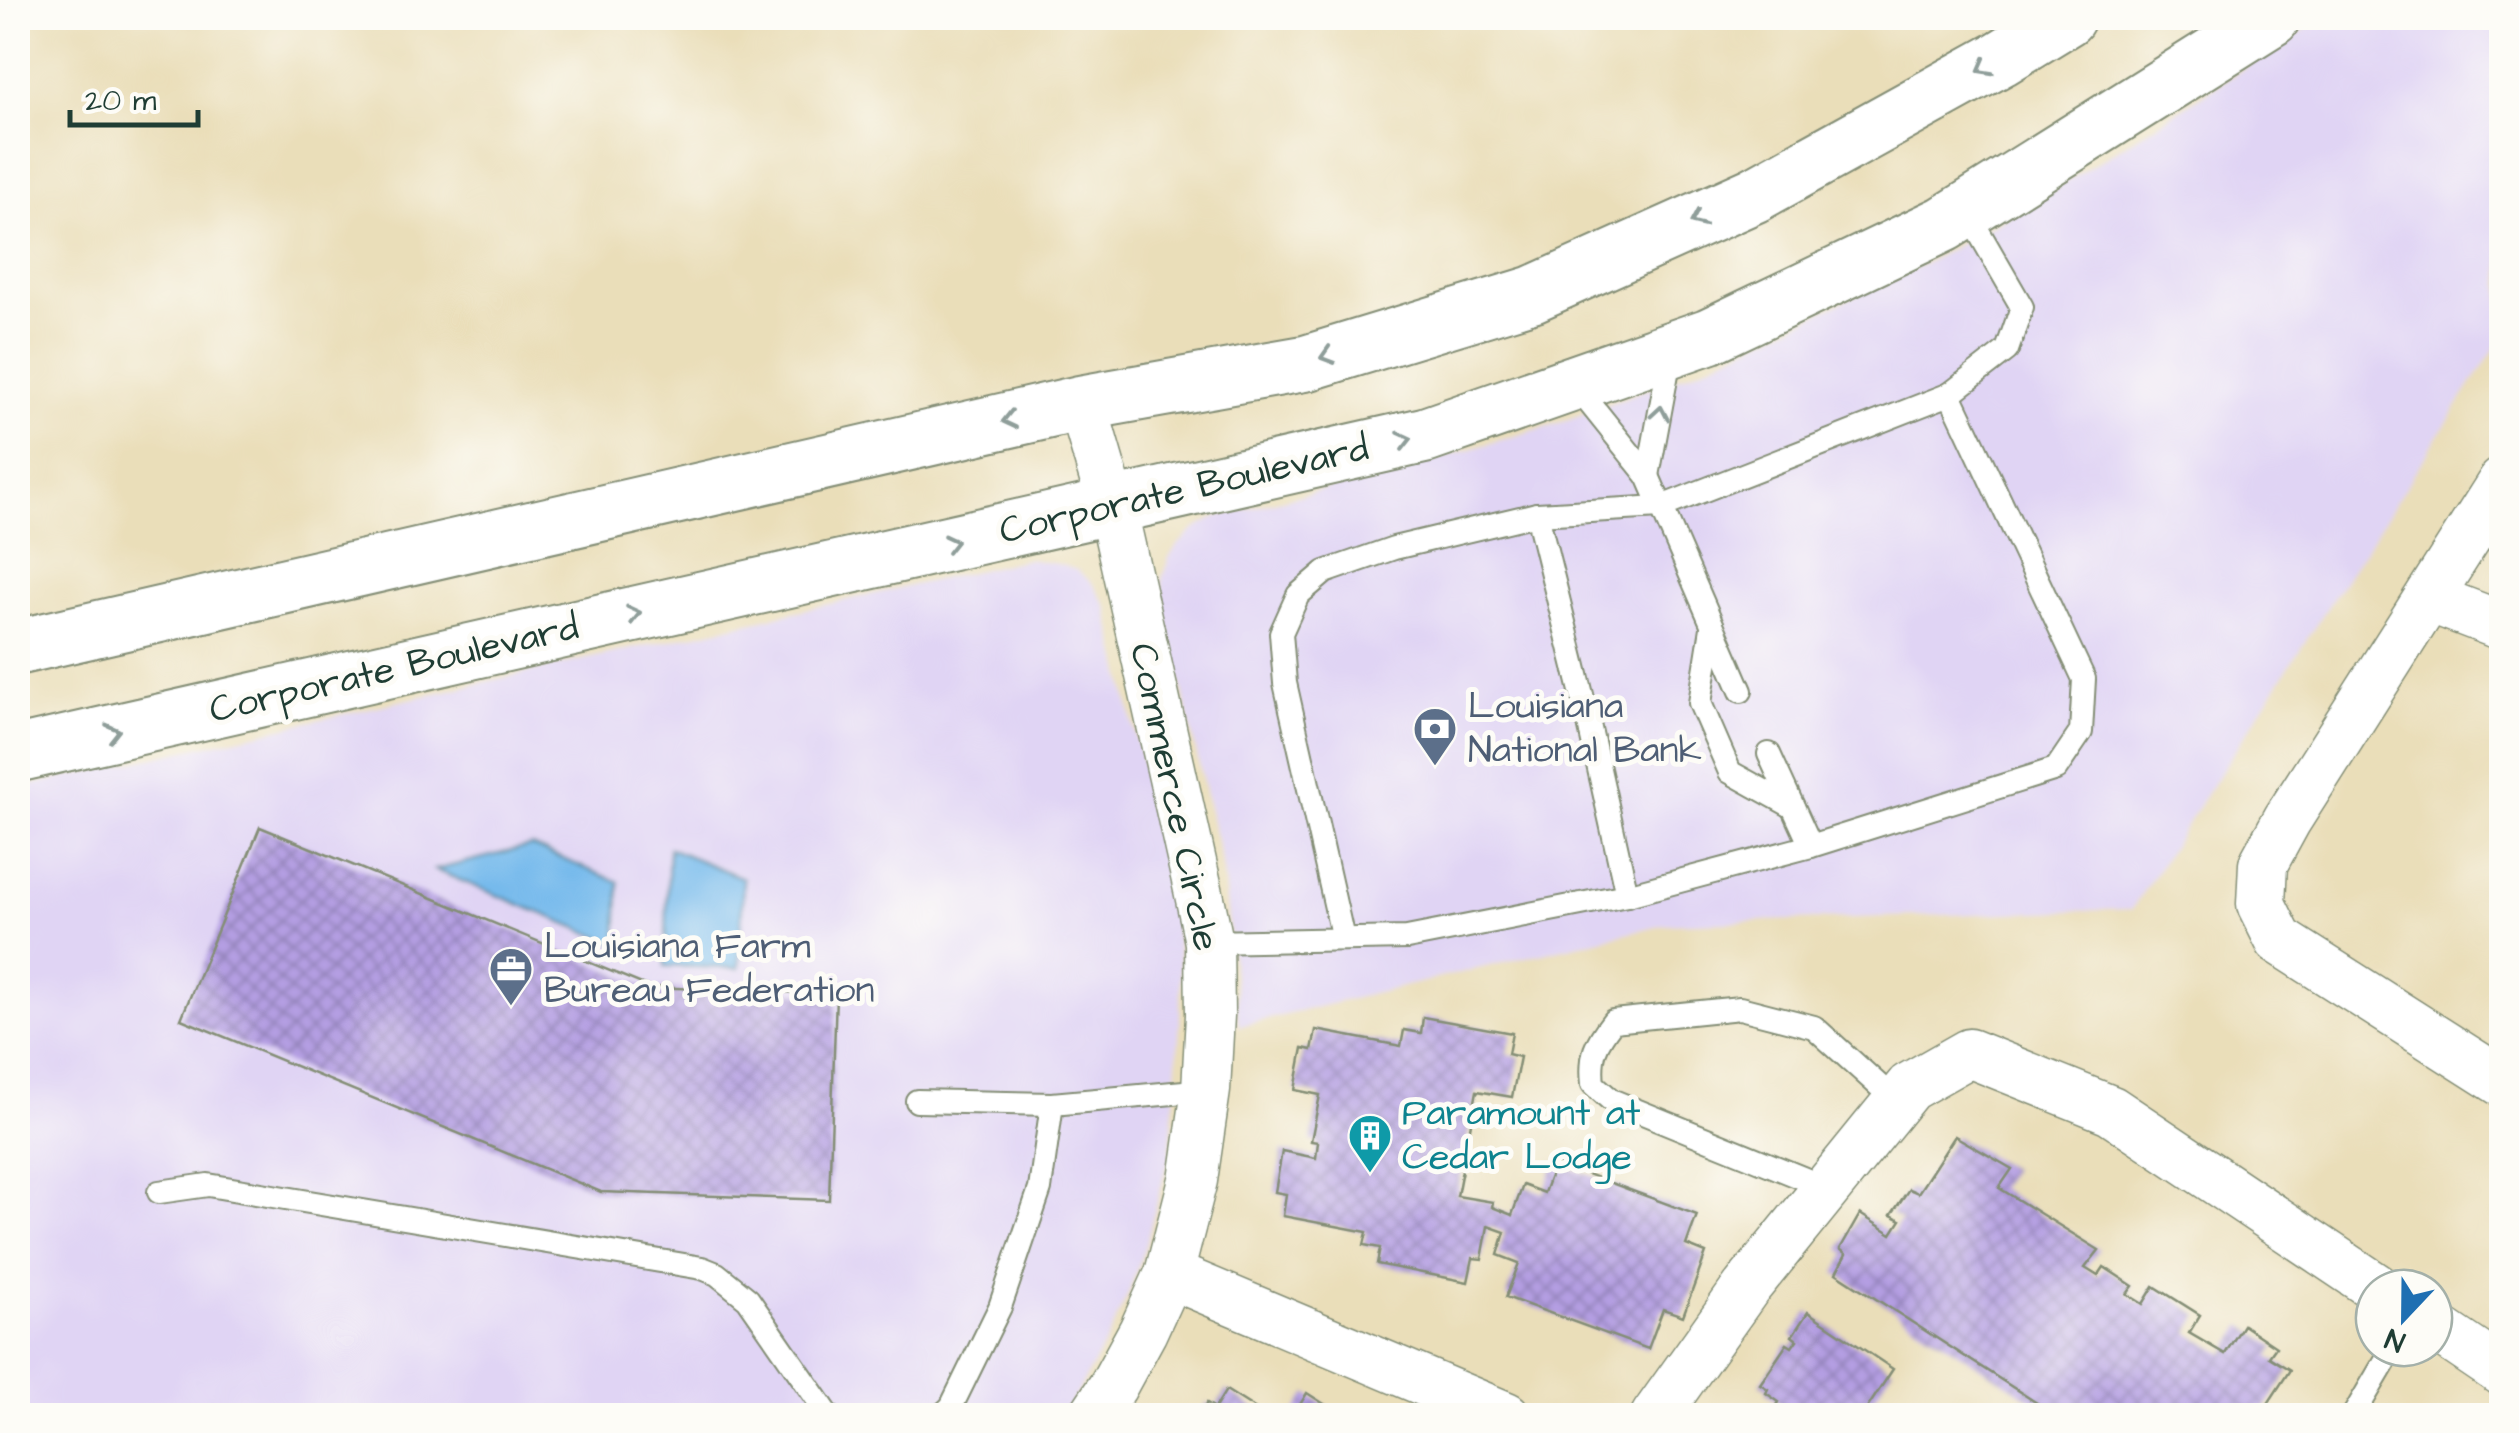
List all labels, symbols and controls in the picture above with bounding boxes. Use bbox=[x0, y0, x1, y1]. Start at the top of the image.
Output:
one-way arrow bbox=[1977, 55, 1995, 75]
scale bar bbox=[70, 65, 198, 127]
text: 20 m bbox=[85, 80, 157, 122]
one-way arrow bbox=[1689, 208, 1707, 228]
one-way arrow bbox=[1319, 345, 1336, 365]
one-way arrow bbox=[1649, 405, 1670, 421]
one-way arrow bbox=[1001, 408, 1018, 429]
street label: Corporate Boulevard bbox=[995, 422, 1373, 558]
one-way arrow bbox=[1396, 431, 1413, 452]
one-way arrow bbox=[942, 533, 959, 554]
street label: Corporate Boulevard bbox=[205, 601, 583, 737]
one-way arrow bbox=[625, 605, 642, 626]
street label: Commerce Circle bbox=[1116, 639, 1232, 955]
place label: Louisiana National Bank bbox=[1468, 681, 1702, 777]
bank icon: Louisiana National Bank bbox=[1412, 706, 1458, 767]
one-way arrow bbox=[104, 723, 121, 744]
place label: Louisiana Farm Bureau Federation bbox=[544, 921, 874, 1017]
office icon: Louisiana Farm Bureau Federation bbox=[488, 946, 534, 1007]
place label: Paramount at Cedar Lodge bbox=[1402, 1088, 1640, 1184]
building icon: Paramount at Cedar Lodge bbox=[1347, 1113, 1393, 1174]
north arrow bbox=[2354, 1268, 2454, 1368]
text: N bbox=[2379, 1318, 2411, 1361]

